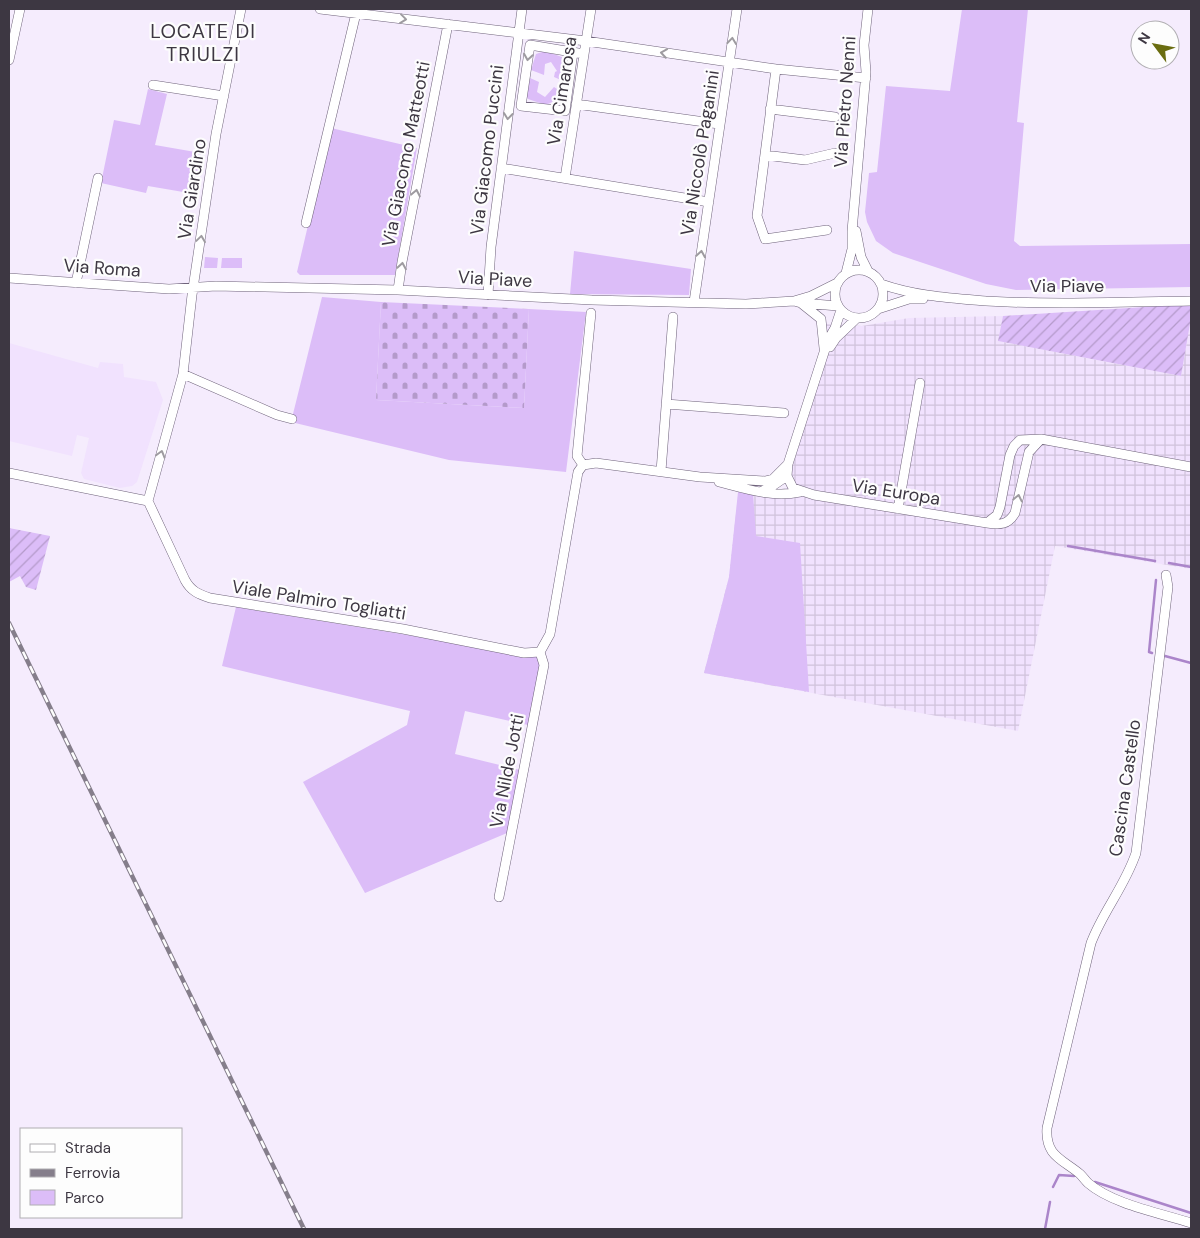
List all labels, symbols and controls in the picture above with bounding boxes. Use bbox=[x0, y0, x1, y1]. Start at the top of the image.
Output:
one-way arrow bbox=[399, 13, 407, 24]
district label: LOCATE DI TRIULZI bbox=[150, 18, 256, 67]
north arrow bbox=[1130, 20, 1180, 70]
text: N bbox=[1134, 29, 1154, 47]
street label: Via Cimarosa bbox=[542, 35, 582, 147]
street label: Via Pietro Nenni bbox=[828, 35, 862, 169]
one-way arrow bbox=[727, 37, 737, 46]
one-way arrow bbox=[660, 48, 668, 59]
one-way arrow bbox=[524, 53, 534, 62]
street label: Via Giacomo Matteotti bbox=[376, 59, 436, 249]
street label: Via Giacomo Puccini bbox=[465, 63, 509, 237]
street label: Via Niccolò Paganini bbox=[675, 68, 725, 238]
one-way arrow bbox=[503, 112, 514, 120]
street label: Via Giardino bbox=[172, 137, 212, 241]
one-way arrow bbox=[410, 189, 420, 198]
one-way arrow bbox=[195, 235, 205, 243]
one-way arrow bbox=[695, 250, 706, 258]
street label: Via Roma bbox=[62, 253, 142, 283]
one-way arrow bbox=[396, 261, 406, 270]
street label: Via Piave bbox=[457, 265, 533, 293]
street label: Via Piave bbox=[1030, 274, 1104, 298]
one-way arrow bbox=[155, 450, 166, 459]
street label: Via Europa bbox=[850, 473, 942, 511]
one-way arrow bbox=[1013, 494, 1023, 503]
street label: Viale Palmiro Togliatti bbox=[230, 574, 408, 626]
street label: Via Nilde Jotti bbox=[484, 712, 530, 830]
street label: Cascina Castello bbox=[1103, 718, 1147, 858]
legend bbox=[20, 1128, 182, 1218]
text: Strada bbox=[65, 1138, 111, 1158]
text: Ferrovia bbox=[65, 1163, 120, 1183]
text: Parco bbox=[65, 1188, 104, 1208]

